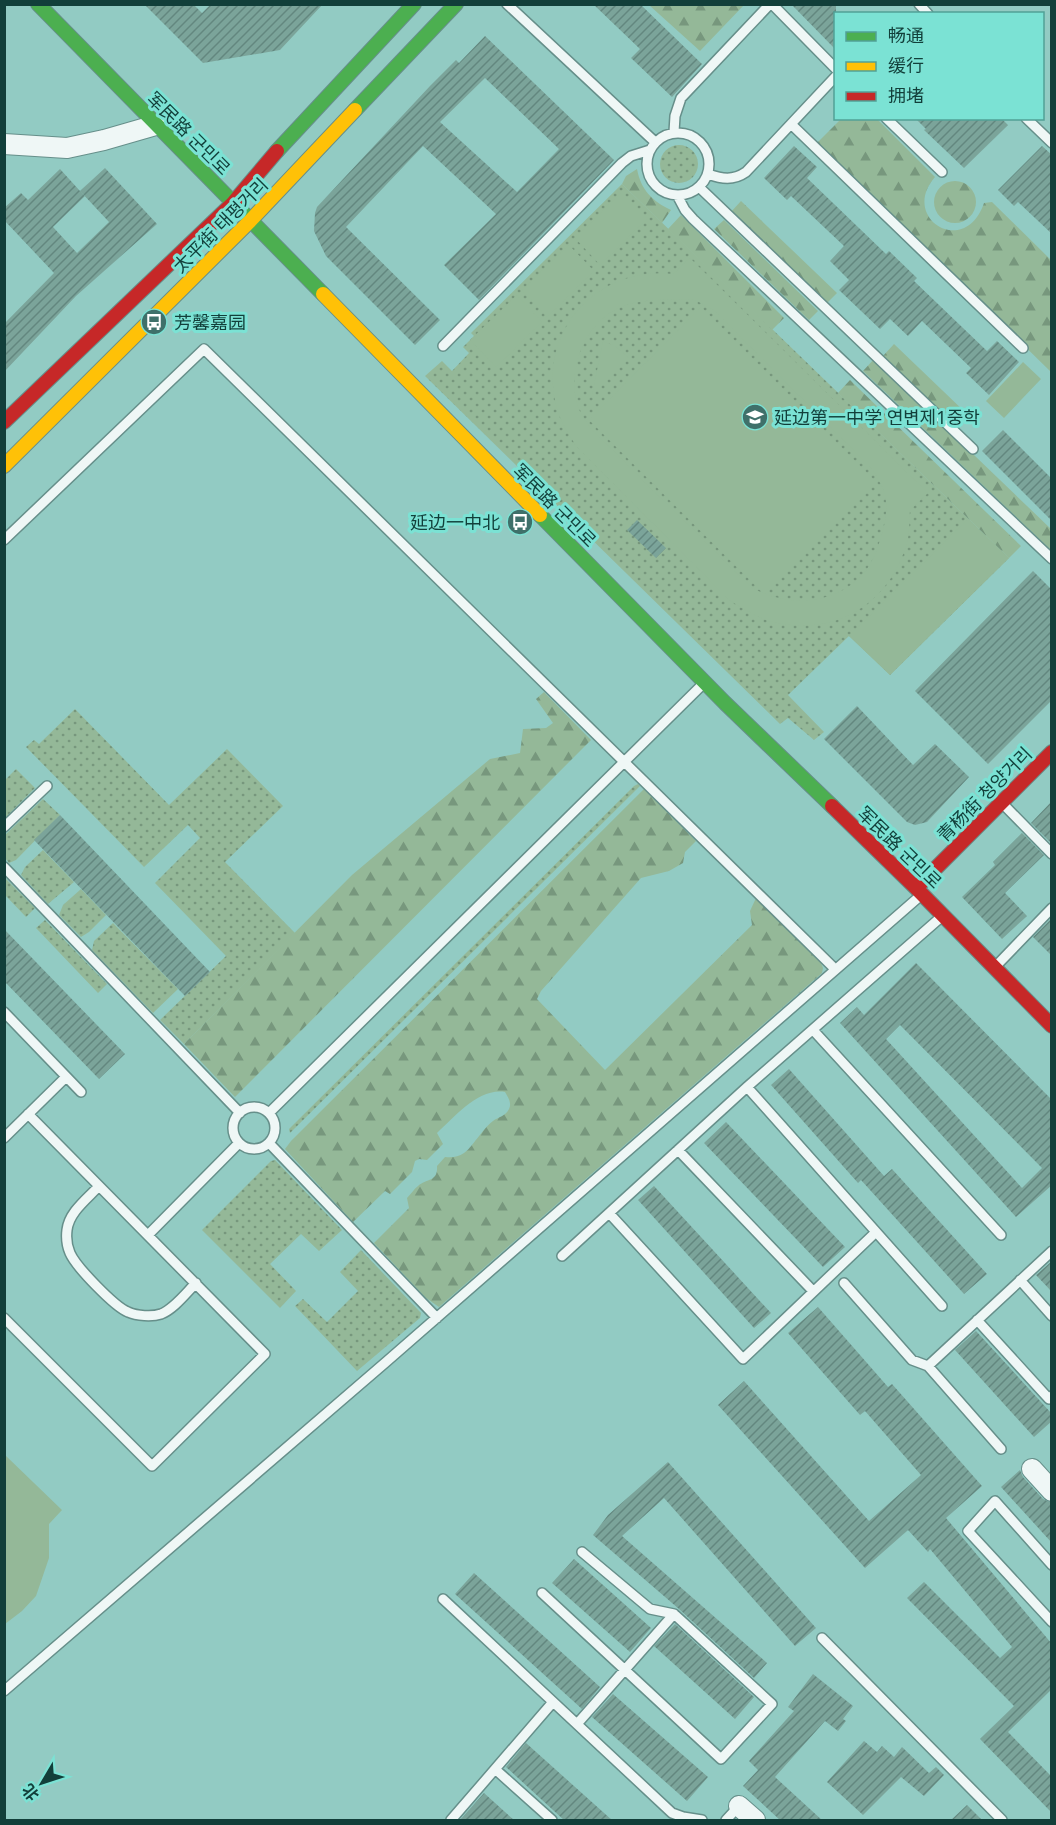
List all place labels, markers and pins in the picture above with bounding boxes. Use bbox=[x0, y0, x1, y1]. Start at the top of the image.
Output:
bus stop icon: 芳馨嘉园 bbox=[139, 307, 169, 337]
place label: 芳馨嘉园 bbox=[174, 310, 246, 334]
school or university icon: 延边第一中学 연변제1중학 bbox=[740, 402, 770, 432]
place label: 延边第一中学 연변제1중학 bbox=[774, 405, 980, 429]
bus stop icon: 延边一中北 bbox=[505, 507, 535, 537]
place label: 延边一中北 bbox=[410, 510, 500, 534]

